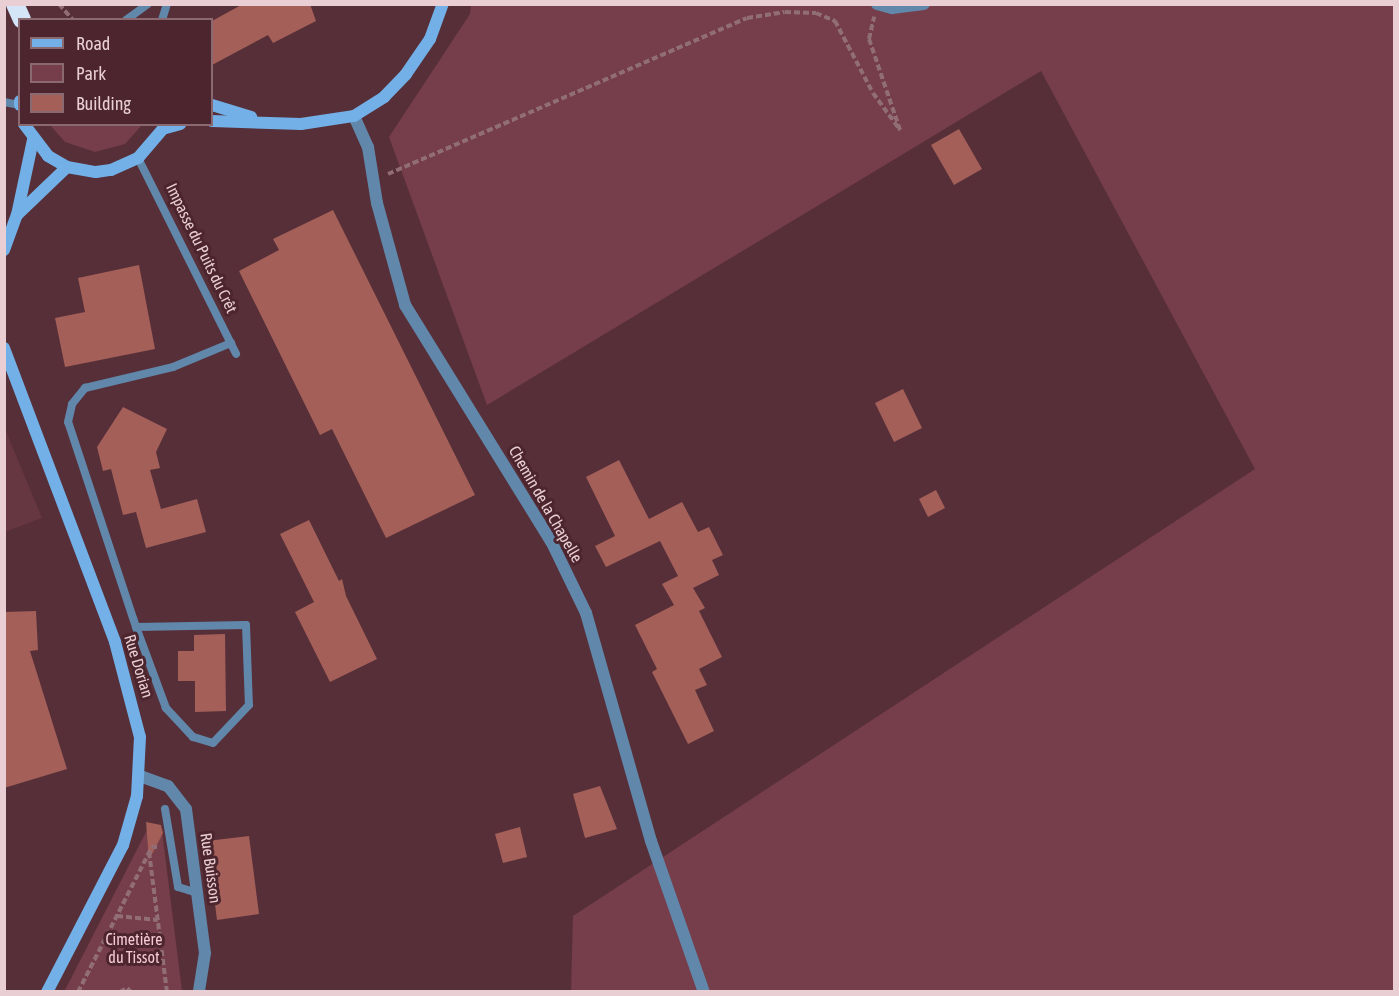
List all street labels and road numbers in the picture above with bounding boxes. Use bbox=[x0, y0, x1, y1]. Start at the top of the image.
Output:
street label: Impasse du Puits du Crêt bbox=[162, 180, 242, 316]
street label: Chemin de la Chapelle bbox=[505, 442, 587, 566]
street label: Rue Dorian bbox=[120, 632, 158, 700]
street label: Rue Buisson bbox=[197, 832, 225, 904]

